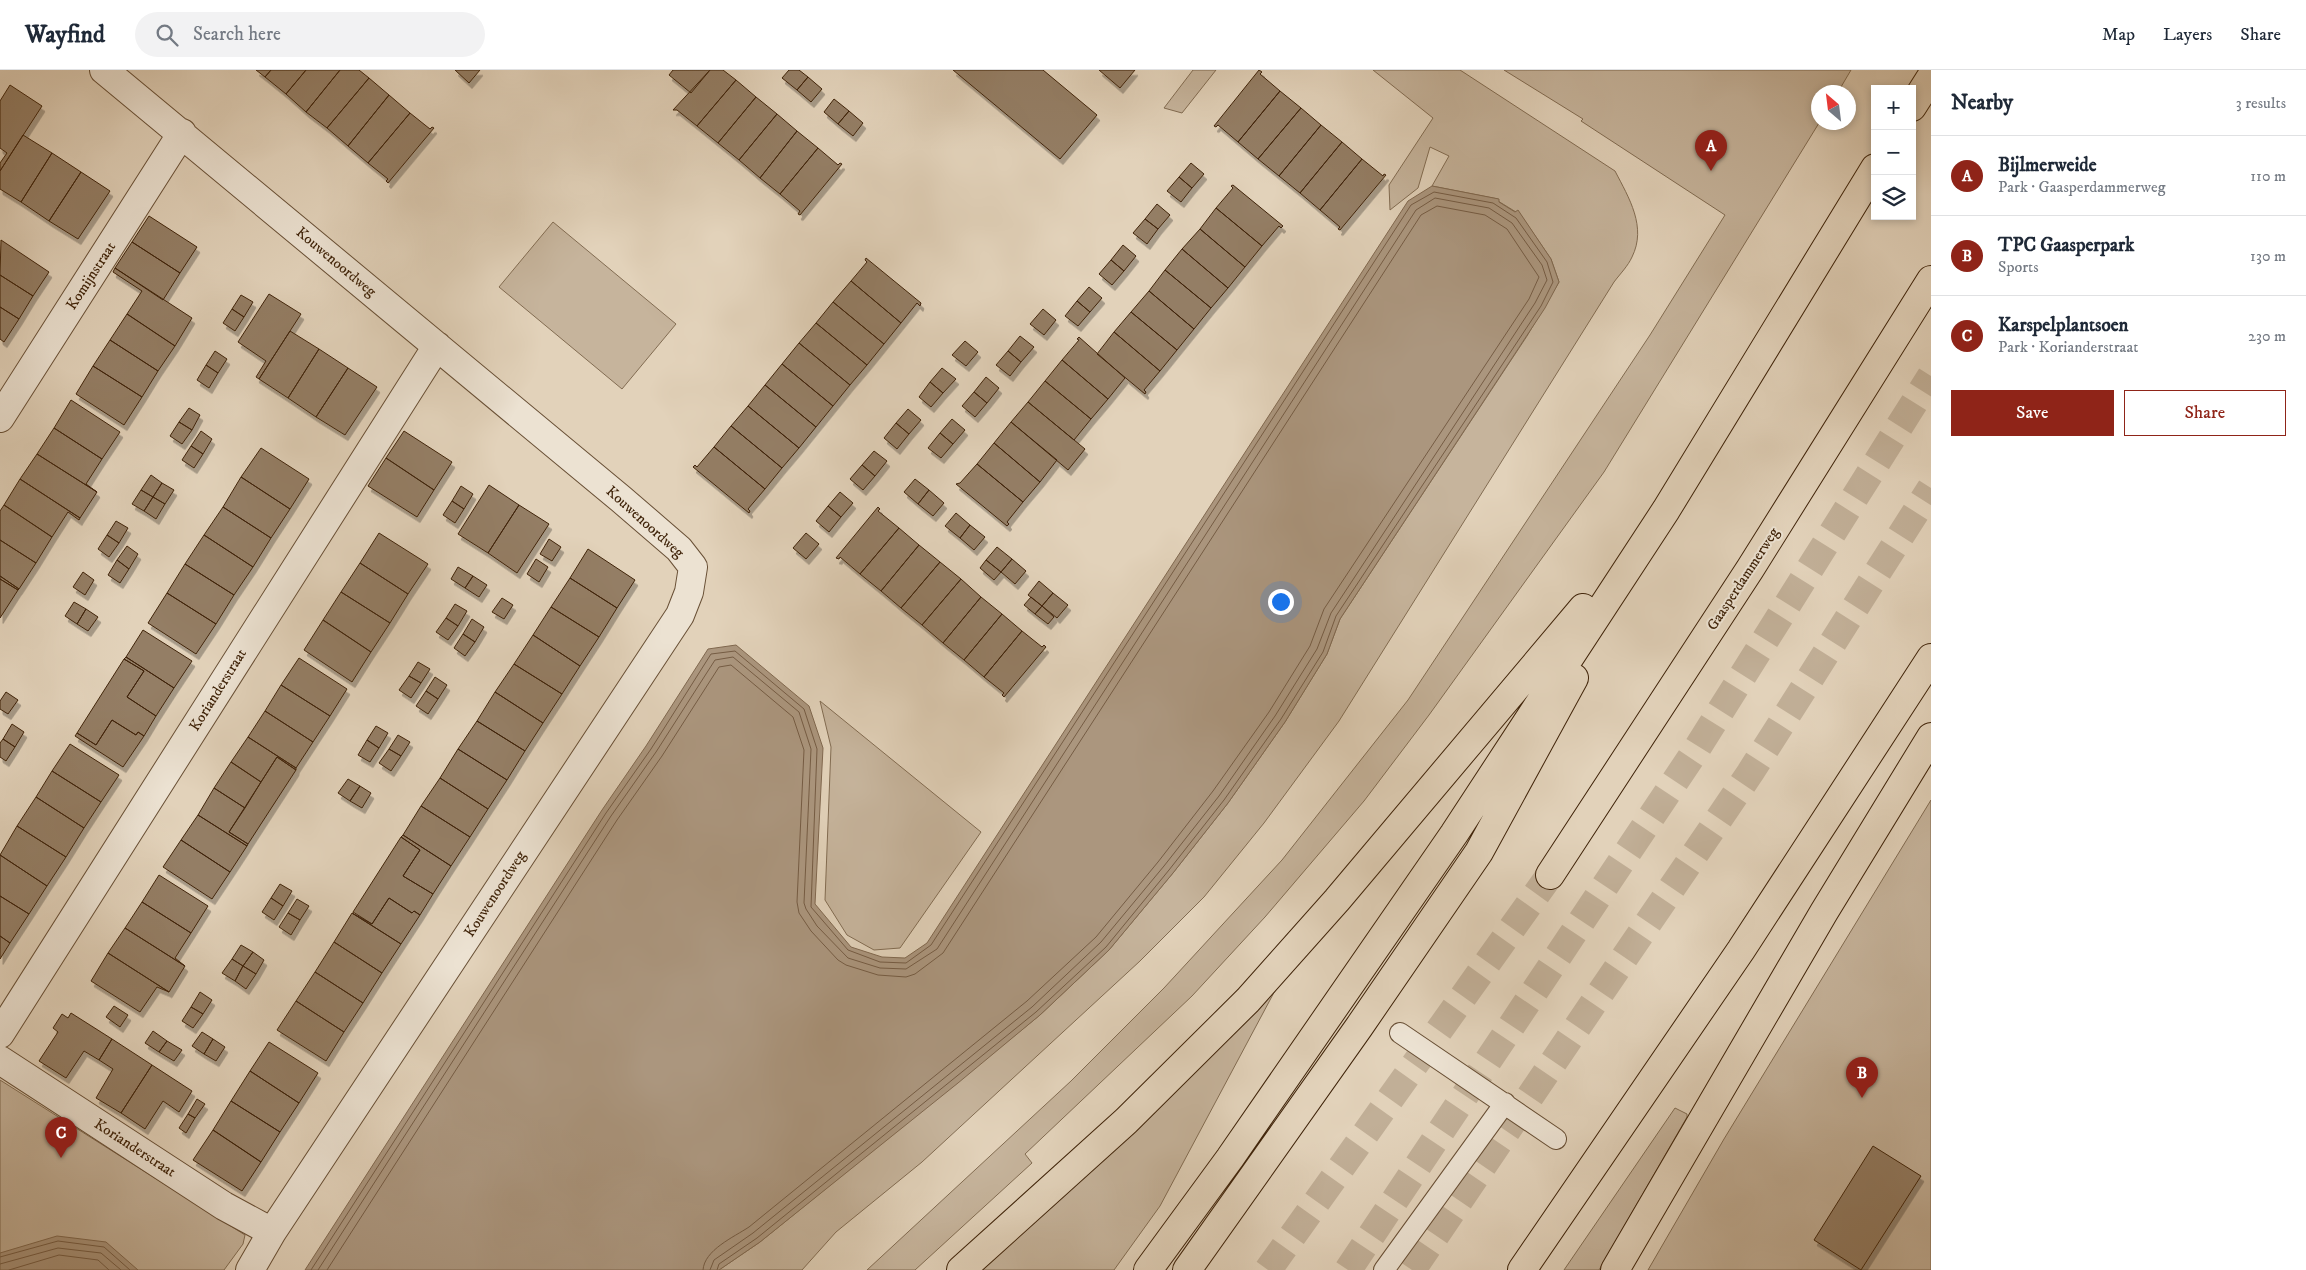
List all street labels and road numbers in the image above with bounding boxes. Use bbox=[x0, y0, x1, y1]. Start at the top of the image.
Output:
street label: Kouwenoordweg bbox=[292, 223, 381, 302]
street label: Komijnstraat bbox=[62, 238, 120, 314]
street label: Kouwenoordweg bbox=[602, 482, 689, 563]
street label: Gaasperdammerweg bbox=[1703, 523, 1784, 634]
street label: Korianderstraat bbox=[185, 645, 251, 735]
street label: Kouwenoordweg bbox=[460, 847, 530, 941]
street label: Korianderstraat bbox=[91, 1115, 180, 1182]

